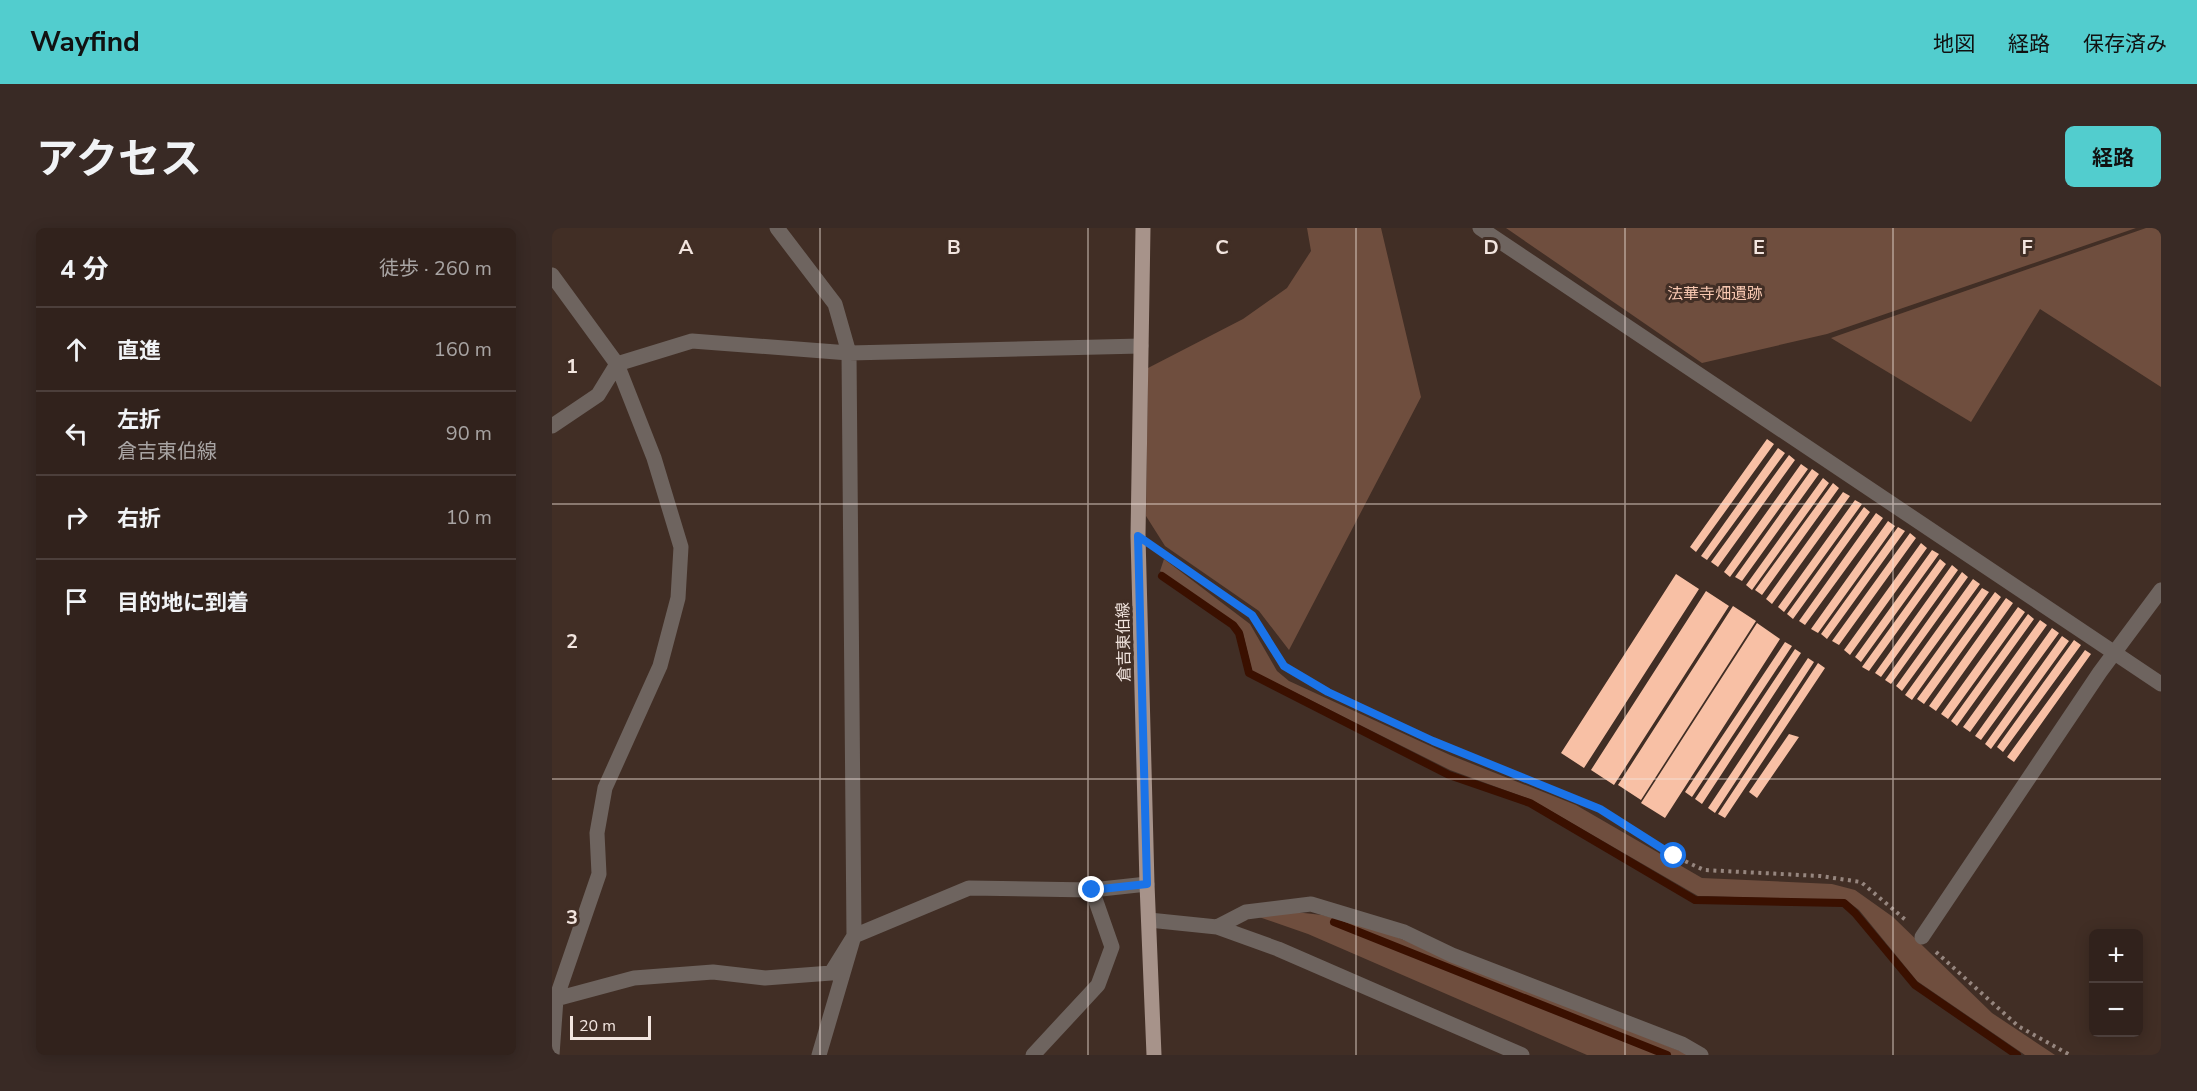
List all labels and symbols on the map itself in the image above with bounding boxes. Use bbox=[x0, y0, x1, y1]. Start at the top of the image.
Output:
text: A bbox=[679, 234, 694, 261]
text: B bbox=[947, 234, 961, 261]
text: C bbox=[1215, 234, 1229, 261]
text: D bbox=[1483, 234, 1499, 261]
text: E bbox=[1753, 234, 1765, 261]
text: F bbox=[2021, 234, 2033, 261]
park label: 法華寺畑遺跡 bbox=[1667, 283, 1763, 305]
text: 1 bbox=[566, 353, 578, 380]
street label: 倉吉東伯線 bbox=[1112, 602, 1136, 682]
text: 2 bbox=[566, 628, 578, 655]
route start bbox=[1660, 842, 1686, 868]
route end bbox=[1078, 876, 1104, 902]
text: 3 bbox=[566, 904, 578, 931]
scale bar bbox=[570, 1013, 651, 1040]

